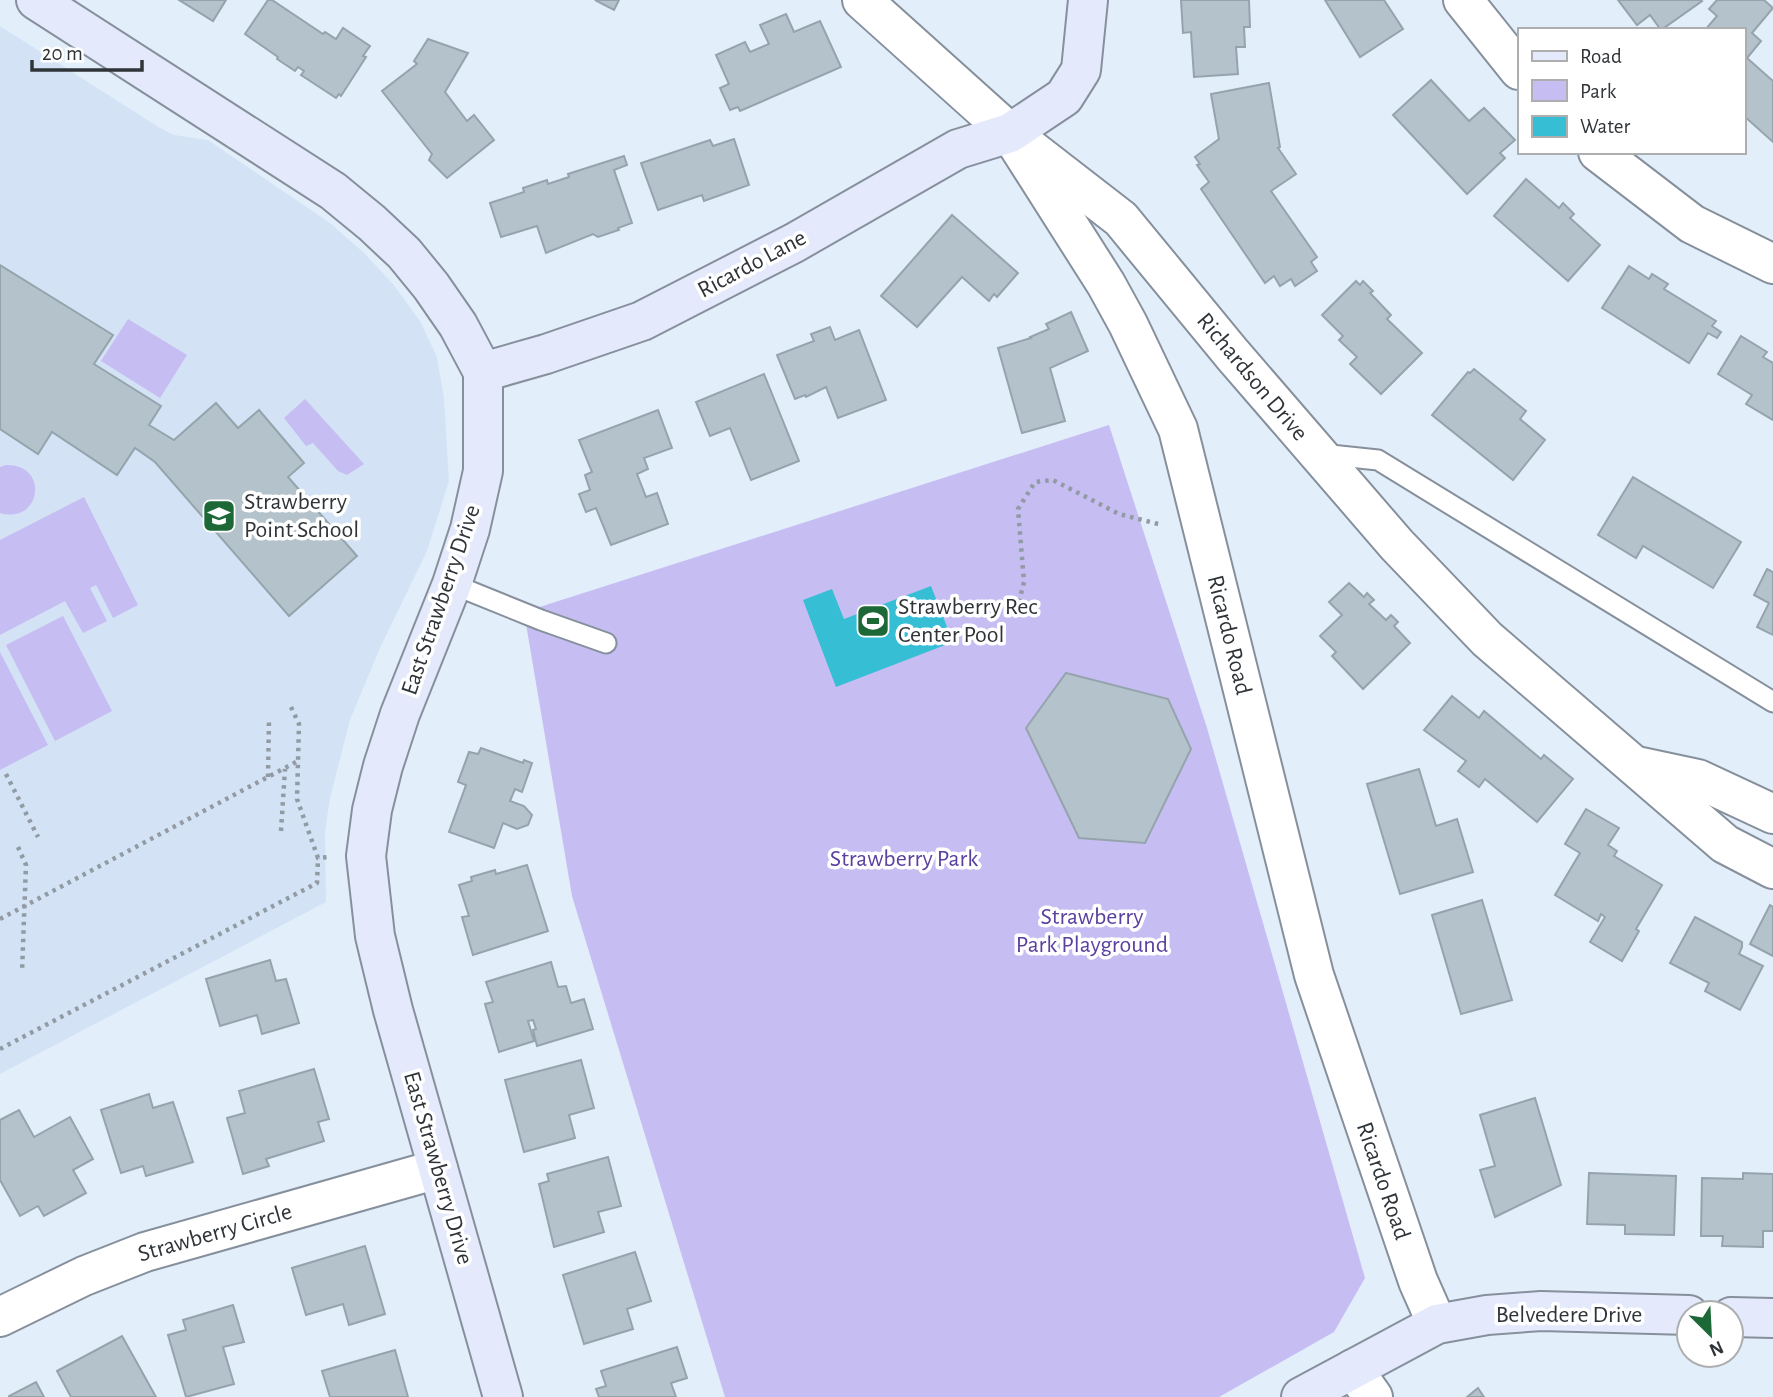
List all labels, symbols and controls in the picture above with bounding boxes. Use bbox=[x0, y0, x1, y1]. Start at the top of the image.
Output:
scale bar bbox=[32, 28, 142, 72]
legend bbox=[1518, 28, 1745, 154]
text: 20 m bbox=[42, 43, 83, 64]
text: Road bbox=[1580, 46, 1622, 67]
text: Park bbox=[1580, 81, 1617, 102]
text: Water bbox=[1580, 116, 1630, 137]
street label: Ricardo Lane bbox=[694, 225, 810, 303]
street label: Richardson Drive bbox=[1192, 309, 1312, 445]
place label: Strawberry Point School bbox=[244, 490, 359, 542]
school or university icon: Strawberry Point School bbox=[200, 497, 238, 535]
street label: East Strawberry Drive bbox=[397, 502, 485, 698]
street label: Ricardo Road bbox=[1203, 573, 1255, 697]
place label: Strawberry Rec Center Pool bbox=[898, 595, 1038, 647]
sports icon: Strawberry Rec Center Pool bbox=[854, 602, 892, 640]
park label: Strawberry Park bbox=[830, 847, 978, 871]
park label: Strawberry Park Playground bbox=[1016, 905, 1168, 957]
street label: East Strawberry Drive bbox=[399, 1069, 477, 1267]
street label: Ricardo Road bbox=[1352, 1119, 1414, 1243]
street label: Strawberry Circle bbox=[135, 1200, 295, 1266]
north arrow bbox=[1675, 1299, 1745, 1369]
street label: Belvedere Drive bbox=[1496, 1303, 1642, 1327]
text: N bbox=[1706, 1337, 1726, 1360]

